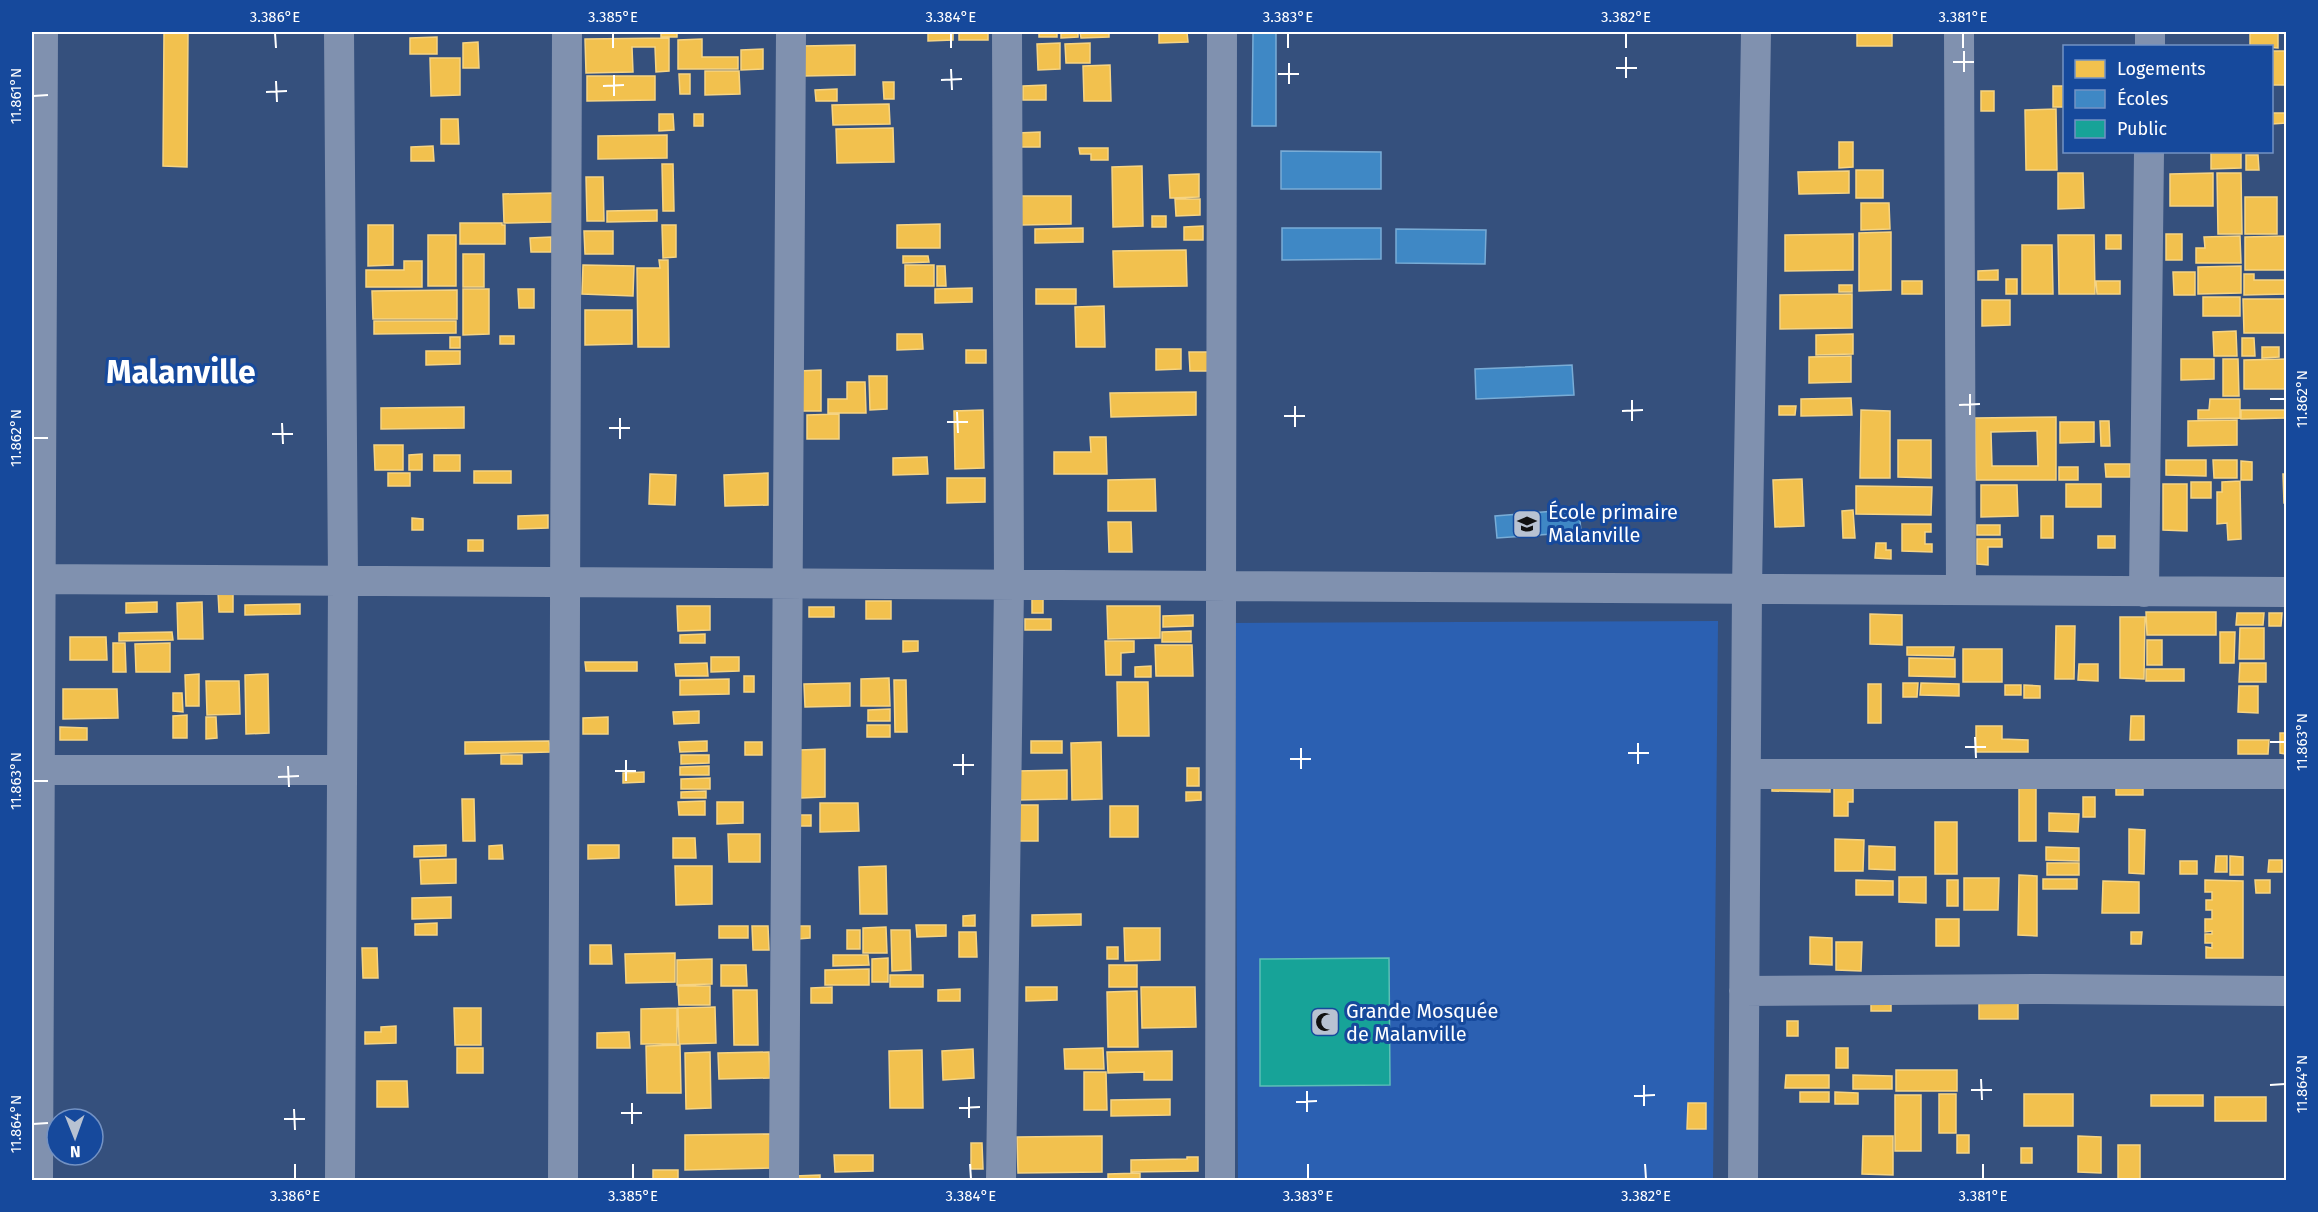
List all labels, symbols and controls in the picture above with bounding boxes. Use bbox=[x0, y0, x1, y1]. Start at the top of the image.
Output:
text: 3.386°E bbox=[250, 8, 300, 26]
text: 3.385°E bbox=[588, 8, 638, 26]
text: 3.384°E bbox=[926, 8, 976, 26]
text: 3.383°E bbox=[1263, 8, 1313, 26]
text: 3.382°E bbox=[1601, 8, 1651, 26]
text: 3.381°E bbox=[1939, 8, 1987, 26]
legend bbox=[2063, 45, 2273, 153]
text: Logements bbox=[2117, 58, 2206, 80]
text: 11.861°N bbox=[7, 68, 25, 124]
text: Écoles bbox=[2117, 87, 2168, 110]
text: Public bbox=[2117, 118, 2167, 140]
district label: Malanville bbox=[106, 353, 256, 391]
text: 11.862°N bbox=[2293, 370, 2311, 428]
text: 11.862°N bbox=[7, 409, 25, 467]
place label: École primaire Malanville bbox=[1548, 500, 1678, 547]
school or university icon: École primaire Malanville bbox=[1511, 508, 1543, 540]
text: 11.863°N bbox=[2293, 713, 2311, 771]
text: 11.863°N bbox=[7, 752, 25, 810]
place label: Grande Mosquée de Malanville bbox=[1346, 999, 1498, 1046]
mosque icon: Grande Mosquée de Malanville bbox=[1309, 1006, 1341, 1038]
text: 11.864°N bbox=[2293, 1055, 2311, 1113]
text: 11.864°N bbox=[7, 1095, 25, 1153]
north arrow bbox=[45, 1107, 105, 1167]
text: N bbox=[70, 1142, 81, 1161]
text: 3.386°E bbox=[270, 1187, 320, 1205]
text: 3.385°E bbox=[608, 1187, 658, 1205]
text: 3.384°E bbox=[946, 1187, 996, 1205]
text: 3.383°E bbox=[1283, 1187, 1333, 1205]
text: 3.382°E bbox=[1621, 1187, 1671, 1205]
text: 3.381°E bbox=[1959, 1187, 2007, 1205]

